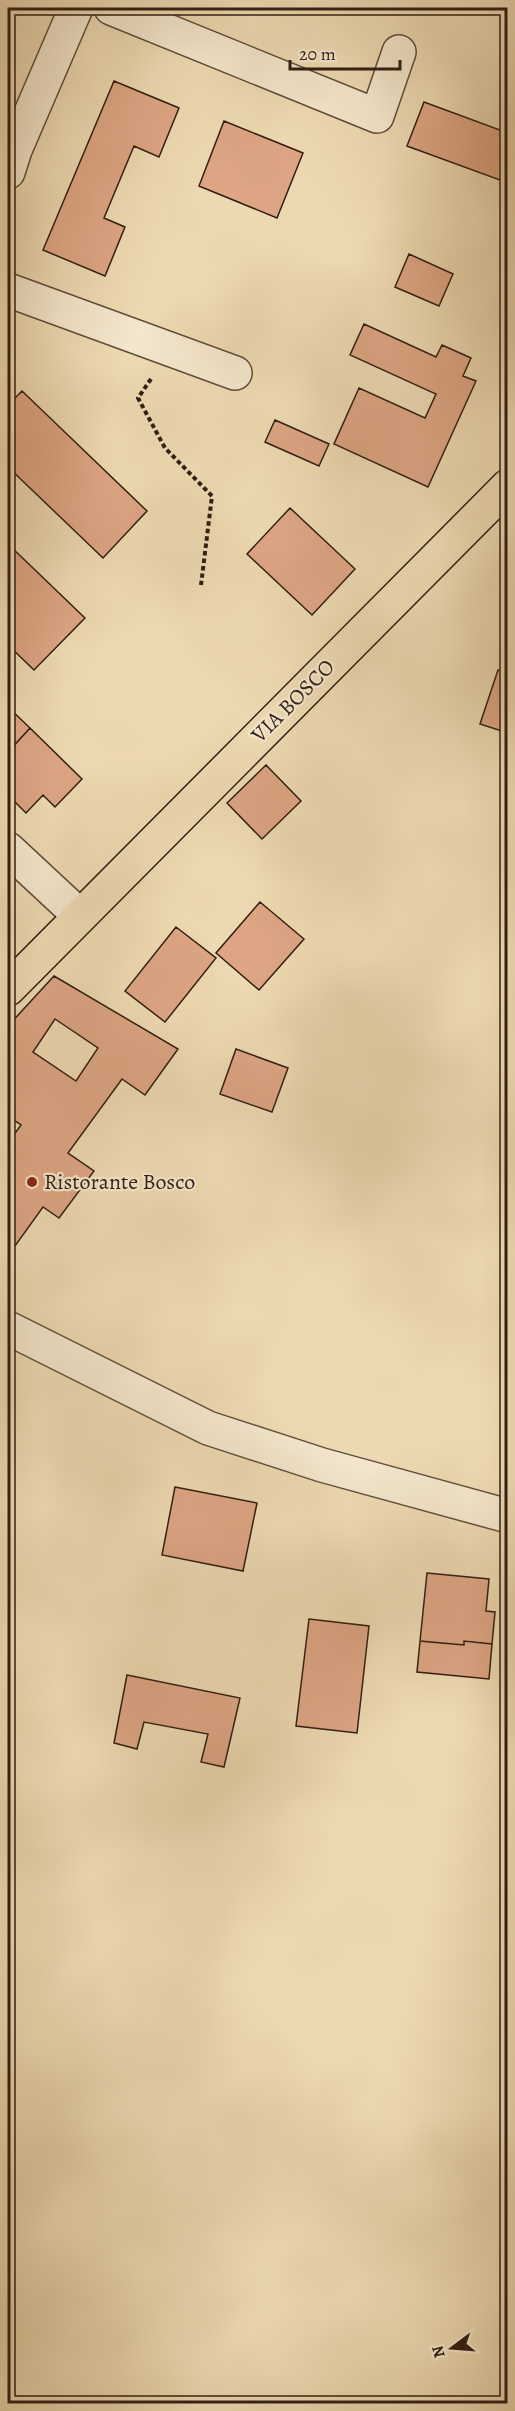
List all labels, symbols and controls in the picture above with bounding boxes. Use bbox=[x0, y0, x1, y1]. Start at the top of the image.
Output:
scale bar bbox=[290, 33, 400, 71]
text: 20 m bbox=[299, 42, 336, 66]
street label: VIA BOSCO bbox=[244, 653, 341, 750]
place label: Ristorante Bosco bbox=[44, 1167, 195, 1197]
marker: Ristorante Bosco bbox=[25, 1175, 39, 1189]
north arrow bbox=[422, 2318, 482, 2378]
text: N bbox=[426, 2343, 451, 2360]

